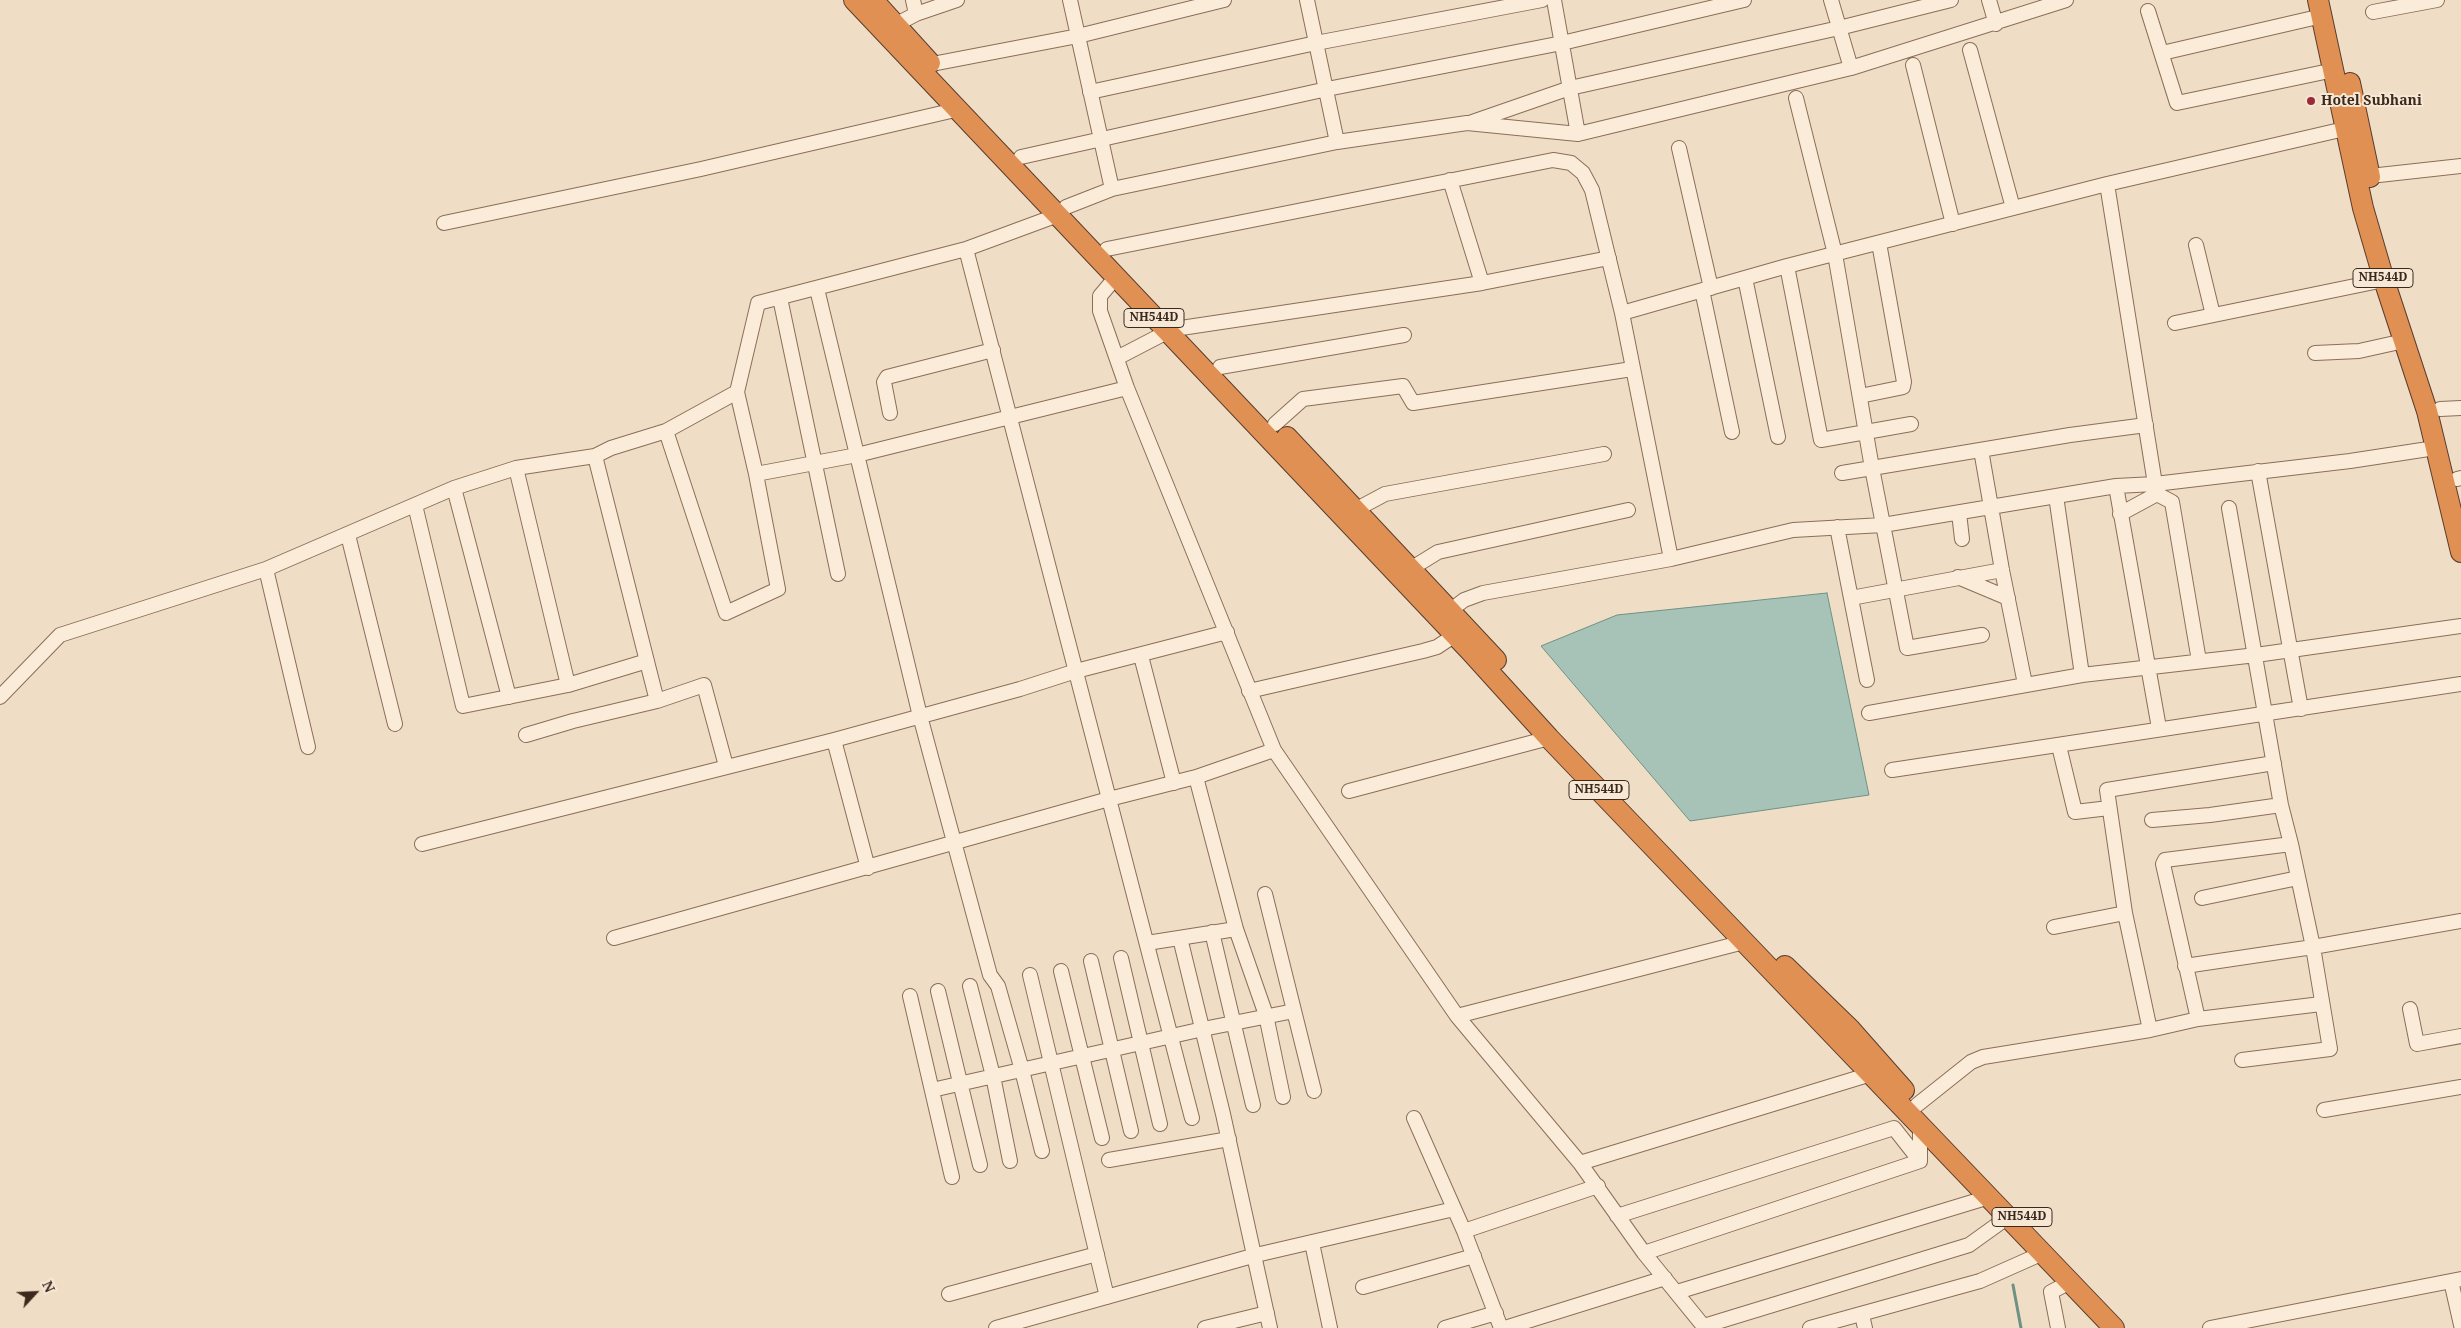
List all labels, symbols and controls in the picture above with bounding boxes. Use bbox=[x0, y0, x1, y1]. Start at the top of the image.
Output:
place label: Hotel Subhani bbox=[2321, 93, 2422, 109]
marker: Hotel Subhani bbox=[2305, 95, 2317, 107]
road number: NH544D bbox=[2353, 268, 2413, 288]
road number: NH544D bbox=[1124, 308, 1184, 328]
road number: NH544D bbox=[1569, 780, 1629, 800]
road number: NH544D bbox=[1992, 1208, 2052, 1226]
north arrow bbox=[10, 1268, 60, 1318]
text: N bbox=[38, 1277, 60, 1295]

